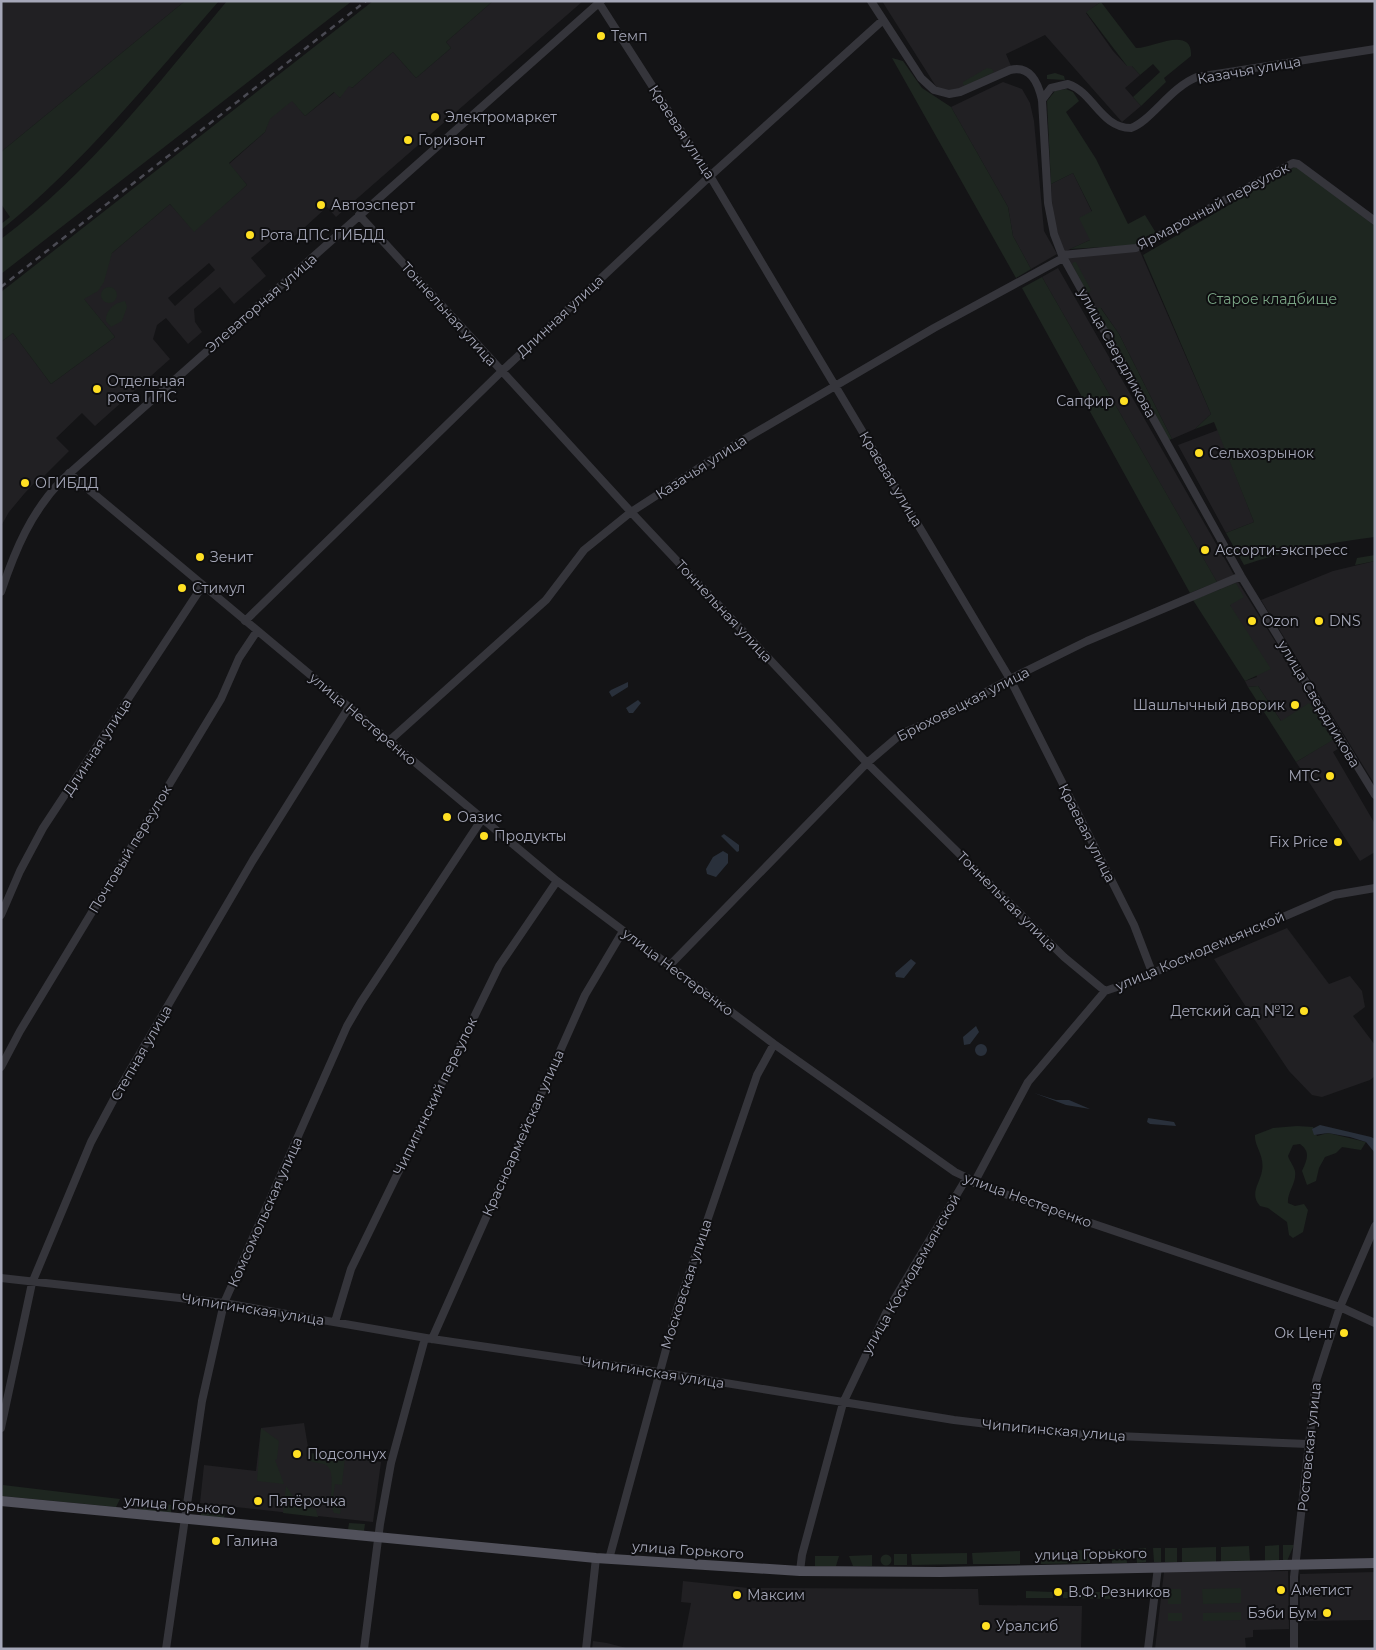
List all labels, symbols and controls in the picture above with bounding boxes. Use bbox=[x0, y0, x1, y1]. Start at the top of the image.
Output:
place label: Темп bbox=[611, 27, 648, 45]
marker: Темп bbox=[595, 30, 607, 42]
street label: Казачья улица bbox=[1196, 52, 1302, 88]
street label: Краевая улица bbox=[645, 82, 719, 182]
place label: Электромаркет bbox=[445, 108, 557, 126]
marker: Электромаркет bbox=[429, 111, 441, 123]
place label: Горизонт bbox=[418, 131, 485, 149]
marker: Горизонт bbox=[402, 134, 414, 146]
street label: Ярмарочный переулок bbox=[1134, 158, 1292, 254]
place label: Автоэсперт bbox=[331, 196, 415, 214]
marker: Автоэсперт bbox=[315, 199, 327, 211]
place label: Рота ДПС ГИБДД bbox=[260, 226, 385, 244]
marker: Рота ДПС ГИБДД bbox=[244, 229, 256, 241]
street label: Элеваторная улица bbox=[201, 250, 321, 356]
street label: Тоннельная улица bbox=[397, 258, 501, 370]
street label: Длинная улица bbox=[513, 271, 607, 361]
street label: улица Свердликова bbox=[1073, 284, 1160, 421]
park label: Старое кладбище bbox=[1207, 290, 1337, 308]
place label: Отдельная рота ППС bbox=[107, 372, 185, 406]
marker: Отдельная рота ППС bbox=[91, 383, 103, 395]
place label: Сапфир bbox=[1056, 392, 1114, 410]
marker: Сапфир bbox=[1118, 395, 1130, 407]
street label: Краевая улица bbox=[855, 428, 927, 530]
street label: Казачья улица bbox=[652, 431, 750, 503]
place label: Сельхозрынок bbox=[1209, 444, 1314, 462]
marker: Сельхозрынок bbox=[1193, 447, 1205, 459]
place label: ОГИБДД bbox=[35, 474, 99, 492]
marker: ОГИБДД bbox=[19, 477, 31, 489]
place label: Ассорти-экспресс bbox=[1215, 541, 1348, 559]
marker: Ассорти-экспресс bbox=[1199, 544, 1211, 556]
place label: Зенит bbox=[210, 548, 253, 566]
marker: Зенит bbox=[194, 551, 206, 563]
street label: Тоннельная улица bbox=[672, 556, 776, 666]
place label: Стимул bbox=[192, 579, 245, 597]
marker: Стимул bbox=[176, 582, 188, 594]
place label: Ozon bbox=[1262, 612, 1299, 630]
place label: DNS bbox=[1329, 612, 1361, 630]
marker: Ozon bbox=[1246, 615, 1258, 627]
marker: DNS bbox=[1313, 615, 1325, 627]
street label: улица Свердликова bbox=[1273, 636, 1364, 771]
street label: Брюховецкая улица bbox=[894, 663, 1032, 745]
street label: улица Нестеренко bbox=[305, 668, 420, 769]
street label: Длинная улица bbox=[59, 695, 135, 799]
place label: Шашлычный дворик bbox=[1133, 696, 1285, 714]
marker: Шашлычный дворик bbox=[1289, 699, 1301, 711]
place label: МТС bbox=[1288, 767, 1320, 785]
marker: МТС bbox=[1324, 770, 1336, 782]
street label: Краевая улица bbox=[1054, 781, 1120, 885]
street label: Почтовый переулок bbox=[85, 782, 175, 916]
place label: Оазис bbox=[457, 808, 502, 826]
marker: Оазис bbox=[441, 811, 453, 823]
place label: Продукты bbox=[494, 827, 567, 845]
marker: Продукты bbox=[478, 830, 490, 842]
place label: Fix Price bbox=[1269, 833, 1328, 851]
marker: Fix Price bbox=[1332, 836, 1344, 848]
street label: Тоннельная улица bbox=[953, 847, 1061, 955]
street label: улица Космодемьянской bbox=[1112, 907, 1287, 995]
street label: улица Нестеренко bbox=[618, 924, 737, 1020]
street label: Степная улица bbox=[106, 1002, 176, 1104]
place label: Детский сад №12 bbox=[1171, 1002, 1294, 1020]
marker: Детский сад №12 bbox=[1298, 1005, 1310, 1017]
street label: Чипигинский переулок bbox=[389, 1014, 481, 1178]
street label: Красноармейская улица bbox=[478, 1047, 568, 1219]
street label: Комсомольская улица bbox=[224, 1134, 306, 1290]
street label: улица Нестеренко bbox=[961, 1168, 1094, 1232]
street label: улица Космодемьянской bbox=[857, 1191, 964, 1358]
street label: Московская улица bbox=[657, 1217, 715, 1351]
street label: Чипигинская улица bbox=[180, 1289, 326, 1329]
place label: Ок Цент bbox=[1274, 1324, 1334, 1342]
marker: Ок Цент bbox=[1338, 1327, 1350, 1339]
street label: Чипигинская улица bbox=[580, 1352, 726, 1392]
street label: Ростовская улица bbox=[1293, 1381, 1325, 1513]
street label: Чипигинская улица bbox=[981, 1415, 1127, 1445]
place label: Подсолнух bbox=[307, 1445, 387, 1463]
marker: Подсолнух bbox=[291, 1448, 303, 1460]
street label: улица Горького bbox=[122, 1491, 237, 1519]
place label: Пятёрочка bbox=[268, 1492, 346, 1510]
marker: Пятёрочка bbox=[252, 1495, 264, 1507]
place label: Галина bbox=[226, 1532, 278, 1550]
marker: Галина bbox=[210, 1535, 222, 1547]
street label: улица Горького bbox=[630, 1537, 745, 1563]
street label: улица Горького bbox=[1034, 1544, 1147, 1564]
place label: Аметист bbox=[1291, 1581, 1352, 1599]
place label: В.Ф. Резников bbox=[1068, 1583, 1171, 1601]
marker: Аметист bbox=[1275, 1584, 1287, 1596]
place label: Максим bbox=[747, 1586, 805, 1604]
marker: В.Ф. Резников bbox=[1052, 1586, 1064, 1598]
marker: Максим bbox=[731, 1589, 743, 1601]
place label: Бэби Бум bbox=[1247, 1604, 1317, 1622]
marker: Бэби Бум bbox=[1321, 1607, 1333, 1619]
place label: Уралсиб bbox=[996, 1617, 1058, 1635]
marker: Уралсиб bbox=[980, 1620, 992, 1632]

